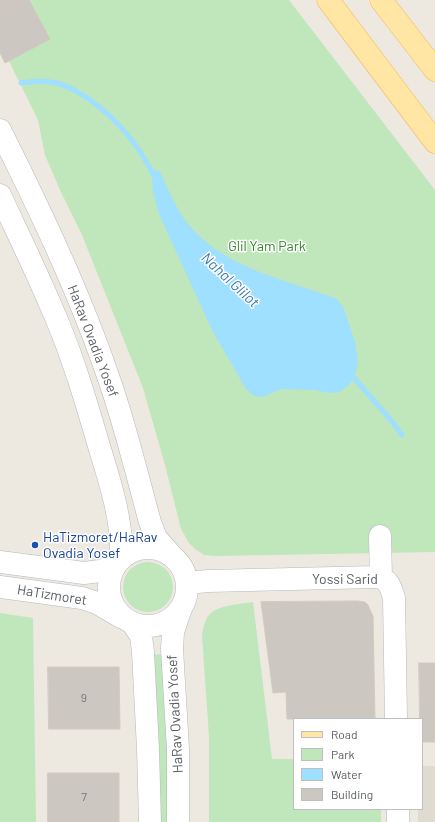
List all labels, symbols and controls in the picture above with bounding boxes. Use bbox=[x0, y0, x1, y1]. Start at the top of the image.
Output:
park label: Glil Yam Park bbox=[228, 238, 306, 254]
water label: Nahal Glilot bbox=[197, 249, 263, 311]
street label: HaRav Ovadia Yosef bbox=[64, 283, 122, 399]
place label: HaTizmoret/HaRav Ovadia Yosef bbox=[43, 529, 157, 562]
marker: HaTizmoret/HaRav Ovadia Yosef bbox=[30, 540, 40, 550]
street label: Yossi Sarid bbox=[312, 571, 378, 587]
street label: HaTizmoret bbox=[16, 581, 88, 609]
street label: HaRav Ovadia Yosef bbox=[164, 654, 186, 774]
house number: 9 bbox=[81, 691, 87, 705]
legend bbox=[293, 718, 423, 810]
text: Road bbox=[331, 727, 358, 741]
text: Park bbox=[331, 747, 355, 761]
text: Water bbox=[331, 767, 362, 781]
text: Building bbox=[331, 787, 373, 801]
house number: 7 bbox=[81, 790, 87, 804]

